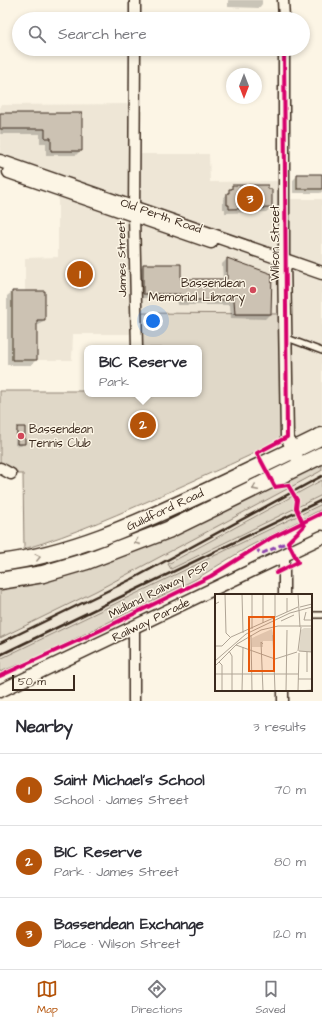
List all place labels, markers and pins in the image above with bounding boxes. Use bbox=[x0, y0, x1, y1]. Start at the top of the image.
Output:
pin: 3 bbox=[237, 184, 263, 214]
pin: 1 bbox=[67, 259, 93, 289]
place label: Bassendean Memorial Library bbox=[148, 275, 245, 307]
marker: Bassendean Memorial Library bbox=[248, 285, 258, 295]
pin: 2 bbox=[130, 410, 156, 440]
place label: Bassendean Tennis Club bbox=[29, 421, 93, 452]
marker: Bassendean Tennis Club bbox=[16, 431, 26, 441]

